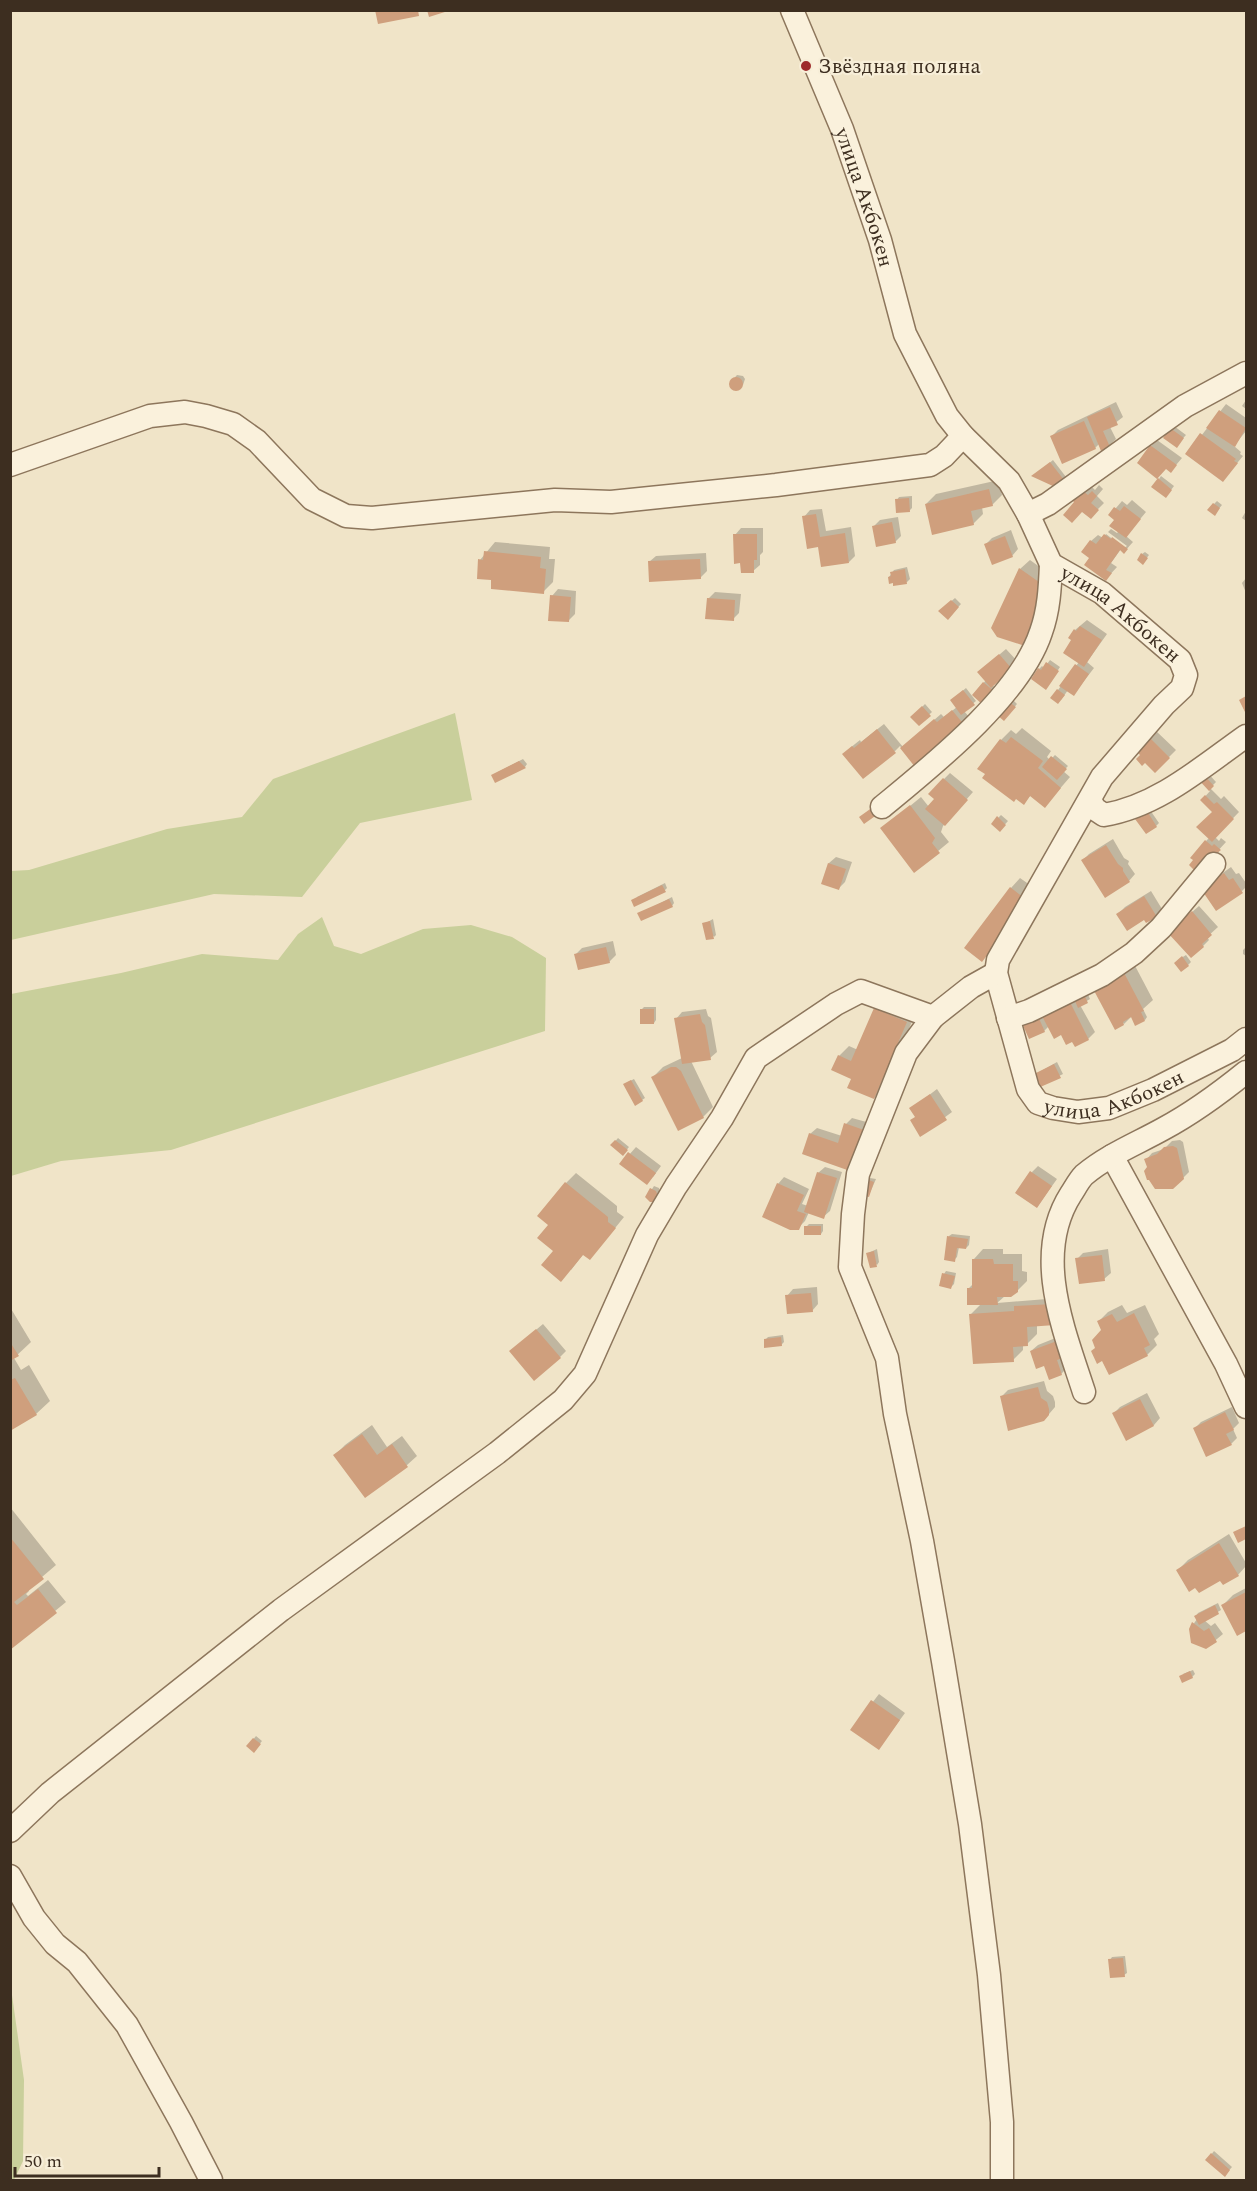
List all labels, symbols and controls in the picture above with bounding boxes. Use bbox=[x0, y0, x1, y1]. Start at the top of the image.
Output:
place label: Звёздная поляна bbox=[818, 51, 982, 83]
marker: Звёздная поляна bbox=[799, 59, 813, 73]
street label: улица Акбокен bbox=[825, 122, 902, 271]
street label: улица Акбокен bbox=[1053, 557, 1188, 671]
street label: улица Акбокен bbox=[1038, 1062, 1190, 1129]
scale bar bbox=[15, 2140, 159, 2178]
text: 50 m bbox=[24, 2148, 62, 2175]

